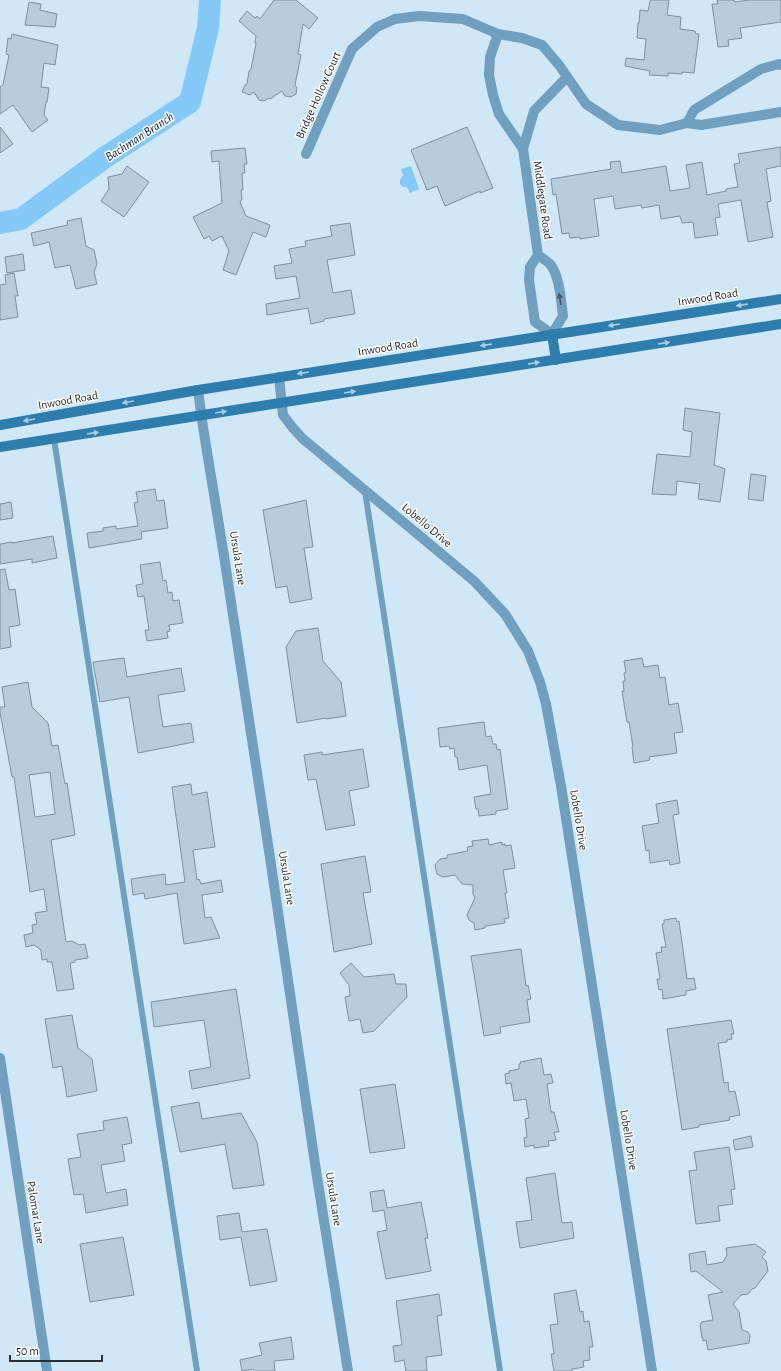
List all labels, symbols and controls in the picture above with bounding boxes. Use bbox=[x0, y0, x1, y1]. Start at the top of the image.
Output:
street label: Bridge Hollow Court bbox=[293, 50, 343, 140]
water label: Bachman Branch bbox=[103, 110, 176, 164]
street label: Middlegate Road bbox=[532, 160, 554, 240]
street label: Inwood Road bbox=[677, 286, 739, 308]
one-way arrow bbox=[557, 293, 563, 305]
one-way arrow bbox=[736, 302, 749, 308]
one-way arrow bbox=[608, 322, 620, 328]
street label: Inwood Road bbox=[357, 336, 419, 358]
one-way arrow bbox=[658, 340, 670, 346]
one-way arrow bbox=[479, 342, 492, 348]
one-way arrow bbox=[528, 360, 540, 366]
one-way arrow bbox=[297, 370, 309, 376]
street label: Inwood Road bbox=[37, 389, 99, 411]
one-way arrow bbox=[344, 389, 356, 395]
one-way arrow bbox=[122, 399, 134, 405]
one-way arrow bbox=[215, 409, 227, 415]
one-way arrow bbox=[23, 417, 35, 423]
one-way arrow bbox=[87, 430, 99, 436]
street label: Lobello Drive bbox=[400, 501, 454, 549]
street label: Ursula Lane bbox=[228, 530, 248, 586]
street label: Lobello Drive bbox=[568, 789, 590, 851]
street label: Ursula Lane bbox=[277, 850, 297, 906]
street label: Lobello Drive bbox=[618, 1109, 640, 1171]
street label: Ursula Lane bbox=[324, 1171, 344, 1227]
street label: Palomar Lane bbox=[25, 1180, 47, 1244]
scale bar bbox=[10, 1337, 102, 1363]
text: 50 m bbox=[16, 1345, 39, 1357]

